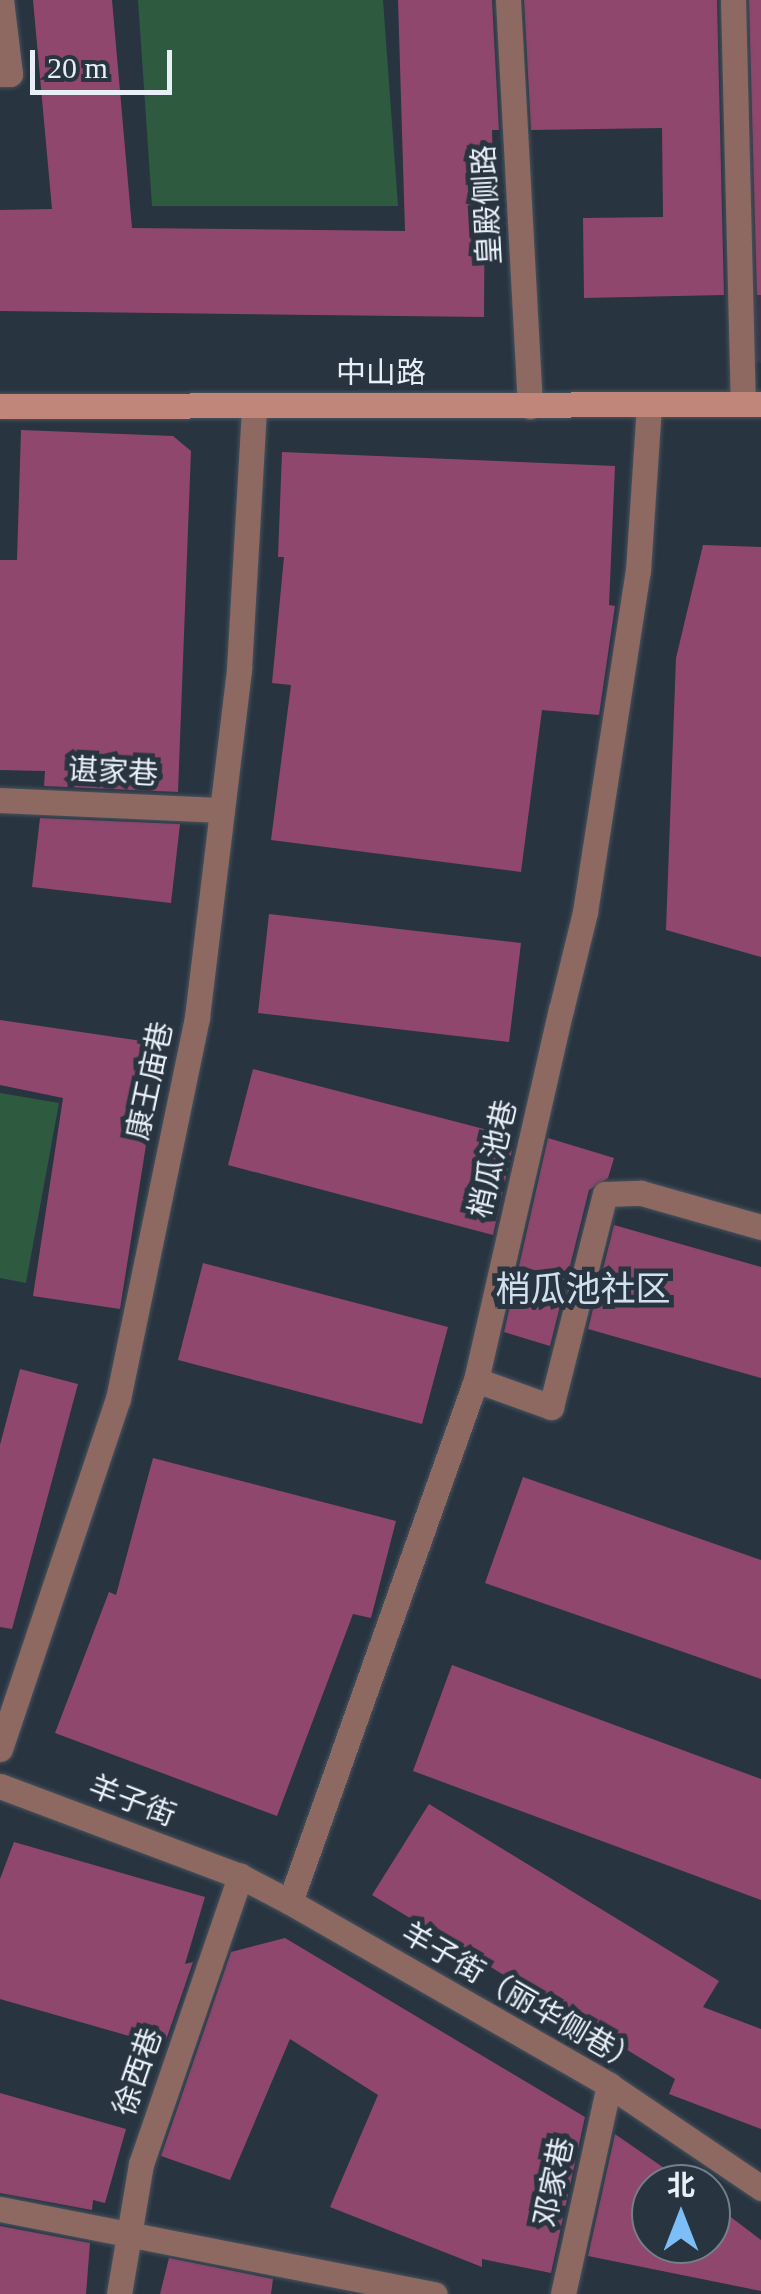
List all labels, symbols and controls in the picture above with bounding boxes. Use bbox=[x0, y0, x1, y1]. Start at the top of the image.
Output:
scale bar bbox=[35, 30, 178, 92]
text: 20 m bbox=[47, 51, 108, 84]
street label: 皇殿侧路 bbox=[466, 144, 508, 266]
street label: 中山路 bbox=[336, 355, 426, 391]
street label: 谌家巷 bbox=[67, 752, 159, 792]
street label: 康王庙巷 bbox=[120, 1019, 180, 1143]
street label: 梢瓜池巷 bbox=[462, 1096, 524, 1222]
district label: 梢瓜池社区 bbox=[496, 1269, 670, 1311]
street label: 羊子街 bbox=[84, 1768, 180, 1834]
street label: 羊子街（丽华侧巷） bbox=[395, 1915, 647, 2081]
street label: 徐西巷 bbox=[106, 2024, 170, 2120]
street label: 邓家巷 bbox=[527, 2134, 581, 2230]
north arrow bbox=[631, 2164, 731, 2264]
text: 北 bbox=[667, 2170, 695, 2201]

